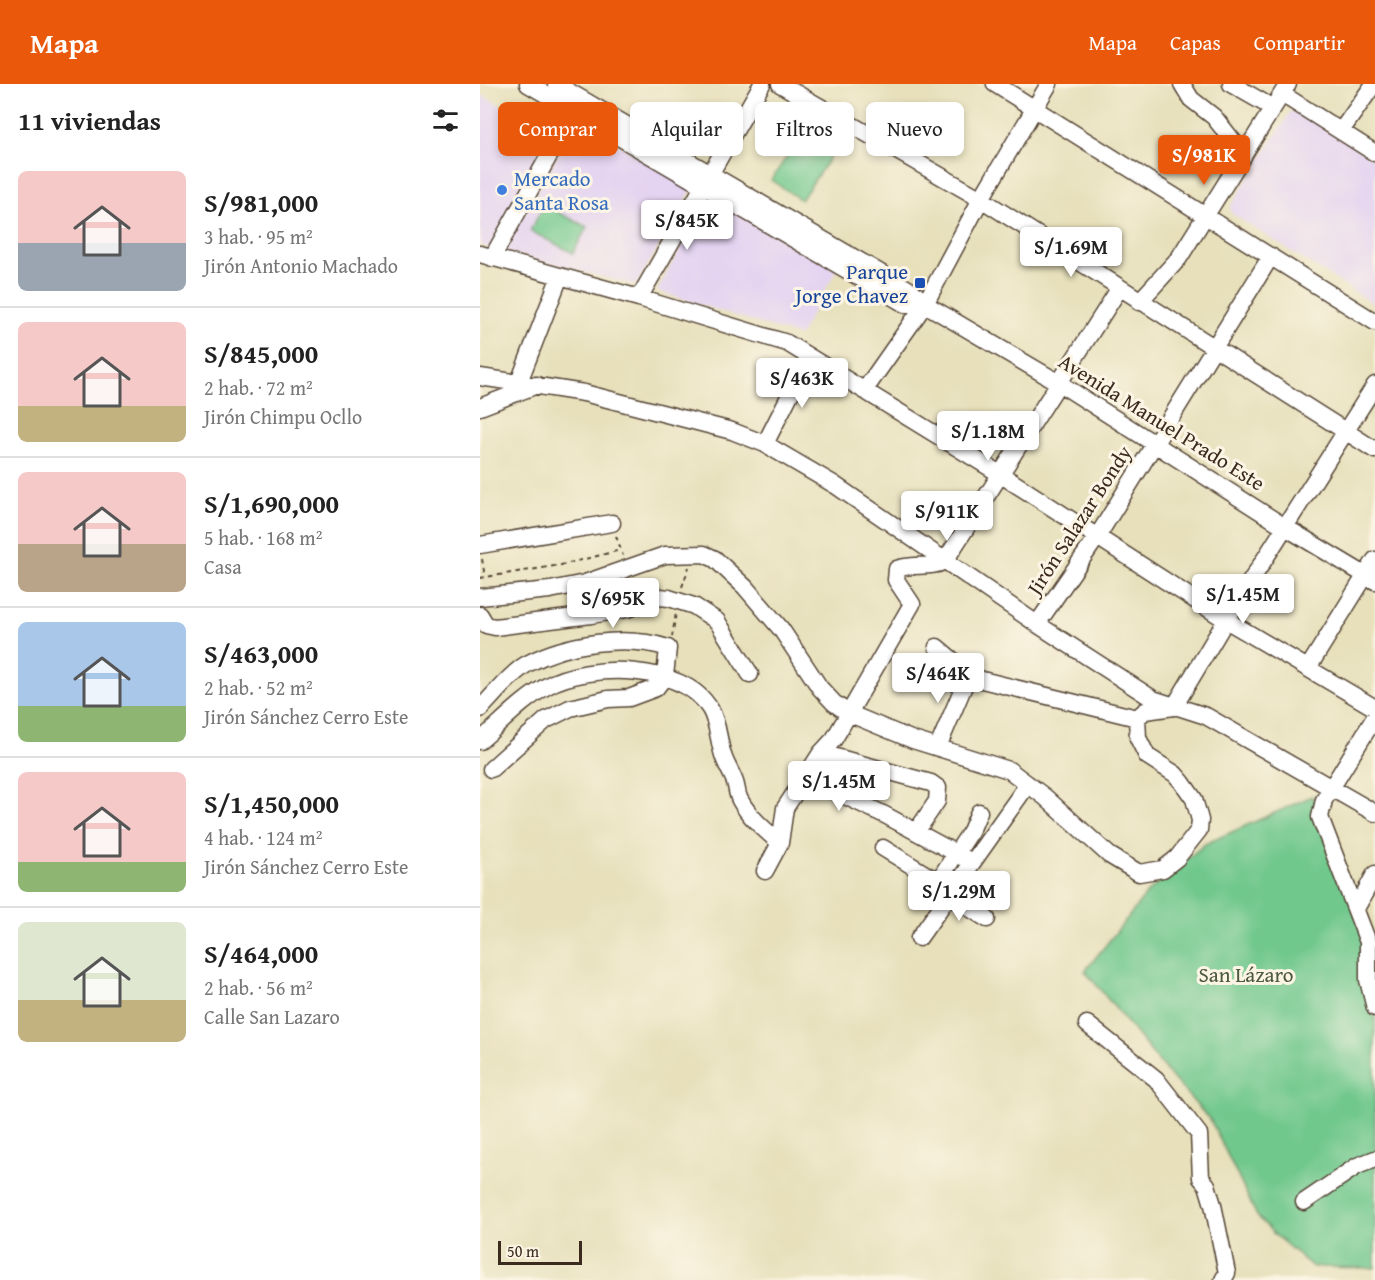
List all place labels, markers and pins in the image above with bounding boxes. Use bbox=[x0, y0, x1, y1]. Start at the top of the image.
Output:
pin: S/981K bbox=[1155, 135, 1253, 186]
place label: Mercado Santa Rosa bbox=[514, 163, 609, 218]
marker: Mercado Santa Rosa bbox=[495, 183, 509, 197]
pin: S/845K bbox=[638, 200, 736, 251]
pin: S/1.69M bbox=[1016, 227, 1126, 278]
place label: Parque Jorge Chavez bbox=[792, 256, 908, 311]
marker: Parque Jorge Chavez bbox=[913, 276, 927, 290]
pin: S/463K bbox=[753, 358, 851, 409]
pin: S/1.18M bbox=[933, 411, 1043, 462]
pin: S/911K bbox=[898, 491, 996, 542]
pin: S/1.45M bbox=[1188, 574, 1298, 625]
pin: S/695K bbox=[564, 578, 662, 629]
pin: S/464K bbox=[889, 653, 987, 704]
pin: S/1.45M bbox=[784, 761, 894, 812]
pin: S/1.29M bbox=[904, 871, 1014, 922]

